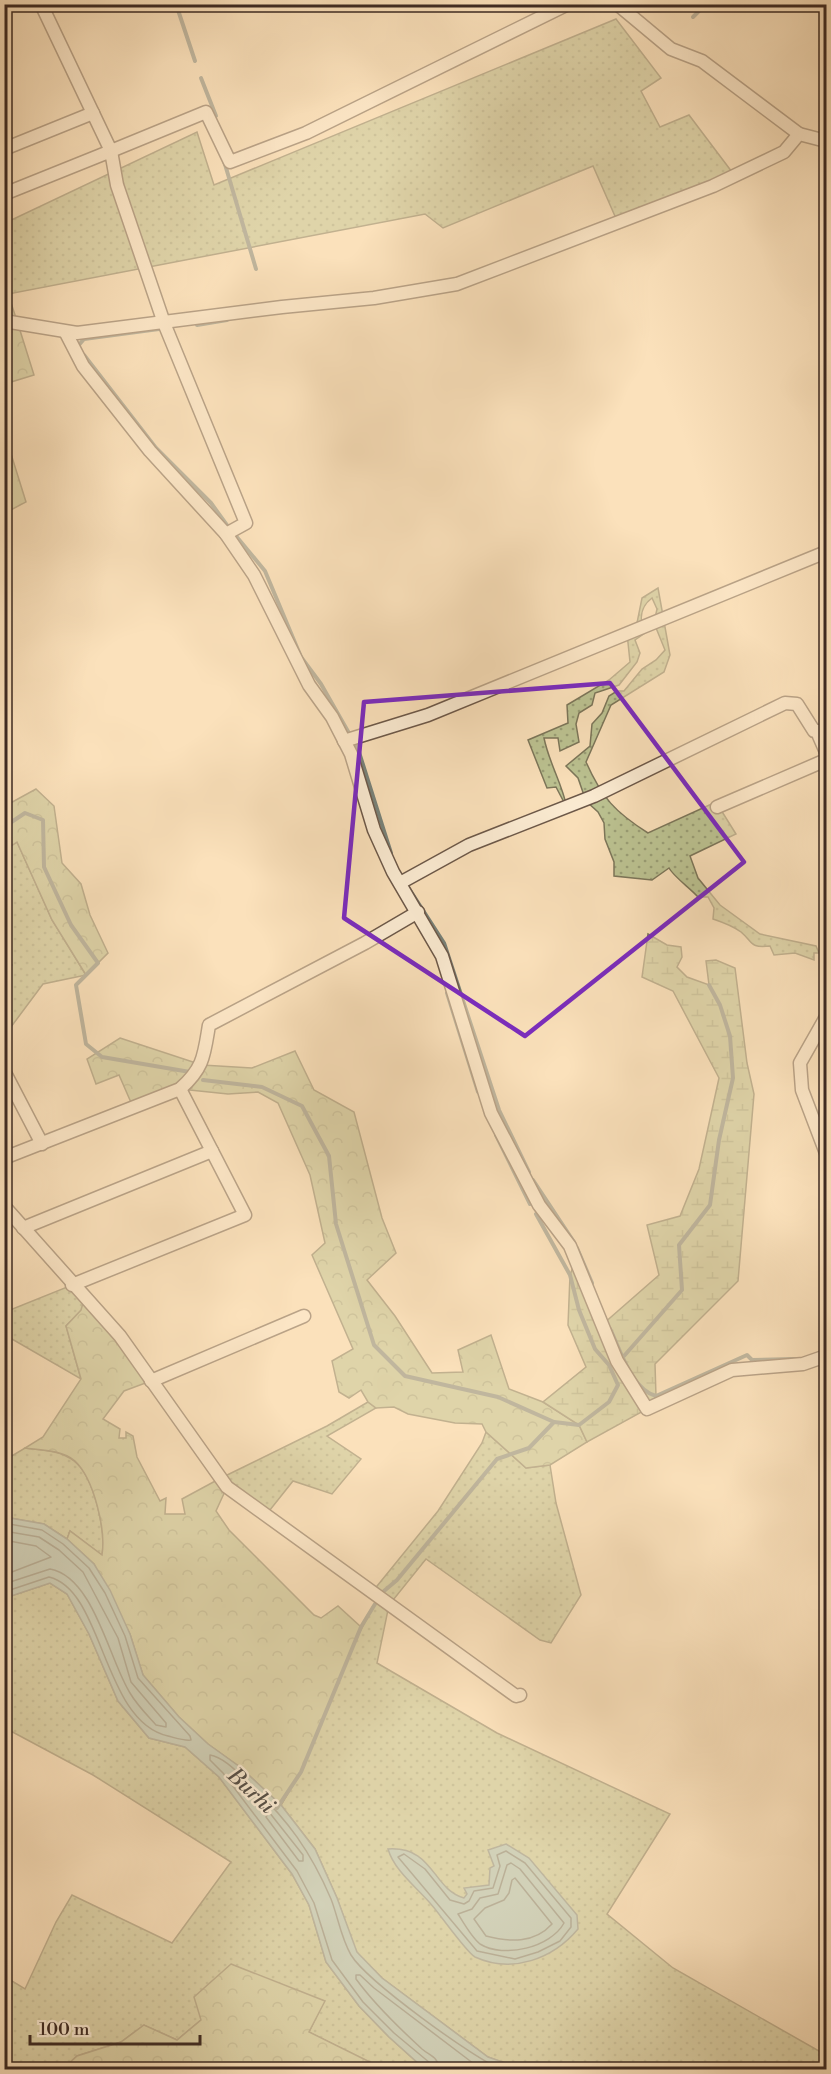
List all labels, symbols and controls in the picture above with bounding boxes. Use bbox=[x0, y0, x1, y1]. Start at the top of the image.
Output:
water label: Burhi bbox=[221, 1762, 281, 1820]
scale bar bbox=[30, 2008, 200, 2046]
text: 100 m bbox=[39, 2018, 90, 2041]

